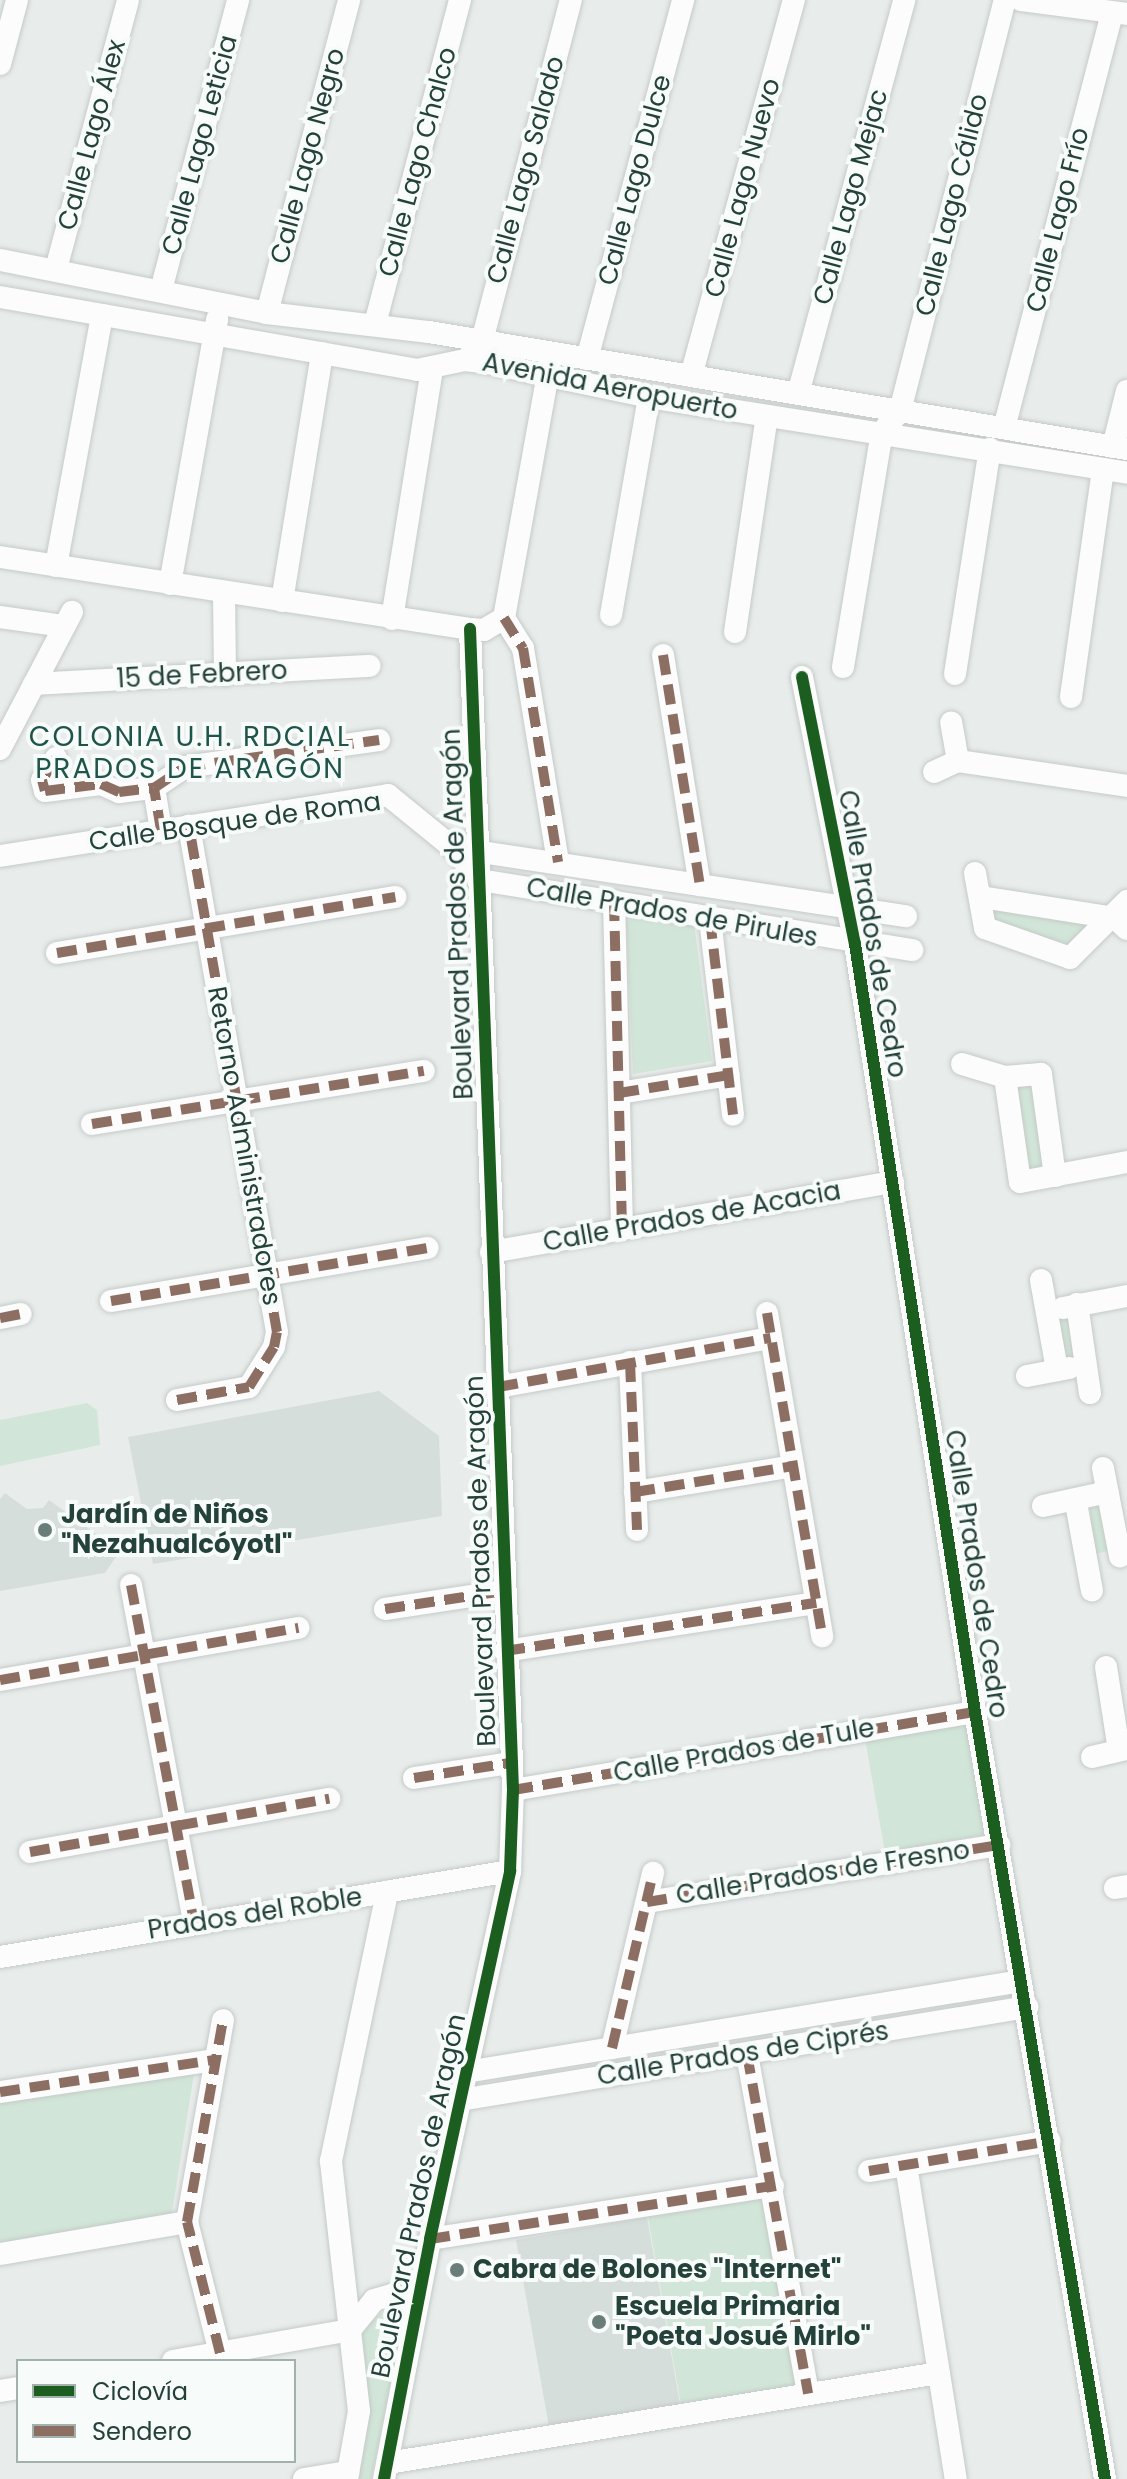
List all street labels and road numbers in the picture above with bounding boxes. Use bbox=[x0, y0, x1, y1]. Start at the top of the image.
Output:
street label: Calle Lago Leticia bbox=[156, 32, 244, 258]
street label: Calle Lago Álex bbox=[52, 36, 132, 234]
street label: Calle Lago Chalco bbox=[372, 44, 464, 280]
street label: Calle Lago Negro bbox=[264, 45, 352, 267]
street label: Calle Lago Salado bbox=[481, 53, 571, 287]
street label: Calle Lago Dulce bbox=[592, 71, 678, 289]
street label: Calle Lago Nuevo bbox=[699, 75, 787, 301]
street label: Calle Lago Mejac bbox=[807, 86, 895, 308]
street label: Calle Lago Cálido bbox=[909, 91, 995, 319]
street label: Calle Lago Frío bbox=[1020, 124, 1096, 316]
street label: Avenida Aeropuerto bbox=[480, 347, 740, 427]
street label: 15 de Febrero bbox=[116, 655, 288, 695]
street label: Boulevard Prados de Aragón bbox=[436, 728, 480, 1100]
street label: Calle Bosque de Roma bbox=[87, 786, 383, 858]
street label: Calle Prados de Cedro bbox=[831, 788, 913, 1080]
street label: Calle Prados de Pirules bbox=[524, 872, 820, 954]
street label: Retorno Administradores bbox=[201, 984, 287, 1308]
street label: Calle Prados de Acacia bbox=[541, 1175, 843, 1259]
street label: Boulevard Prados de Aragón bbox=[459, 1375, 503, 1747]
street label: Calle Prados de Cedro bbox=[938, 1428, 1014, 1720]
street label: Calle Prados de Tule bbox=[611, 1713, 877, 1789]
street label: Calle Prados de Fresno bbox=[674, 1834, 972, 1912]
street label: Prados del Roble bbox=[146, 1882, 364, 1946]
street label: Boulevard Prados de Aragón bbox=[365, 2011, 473, 2381]
street label: Calle Prados de Ciprés bbox=[595, 2016, 891, 2092]

